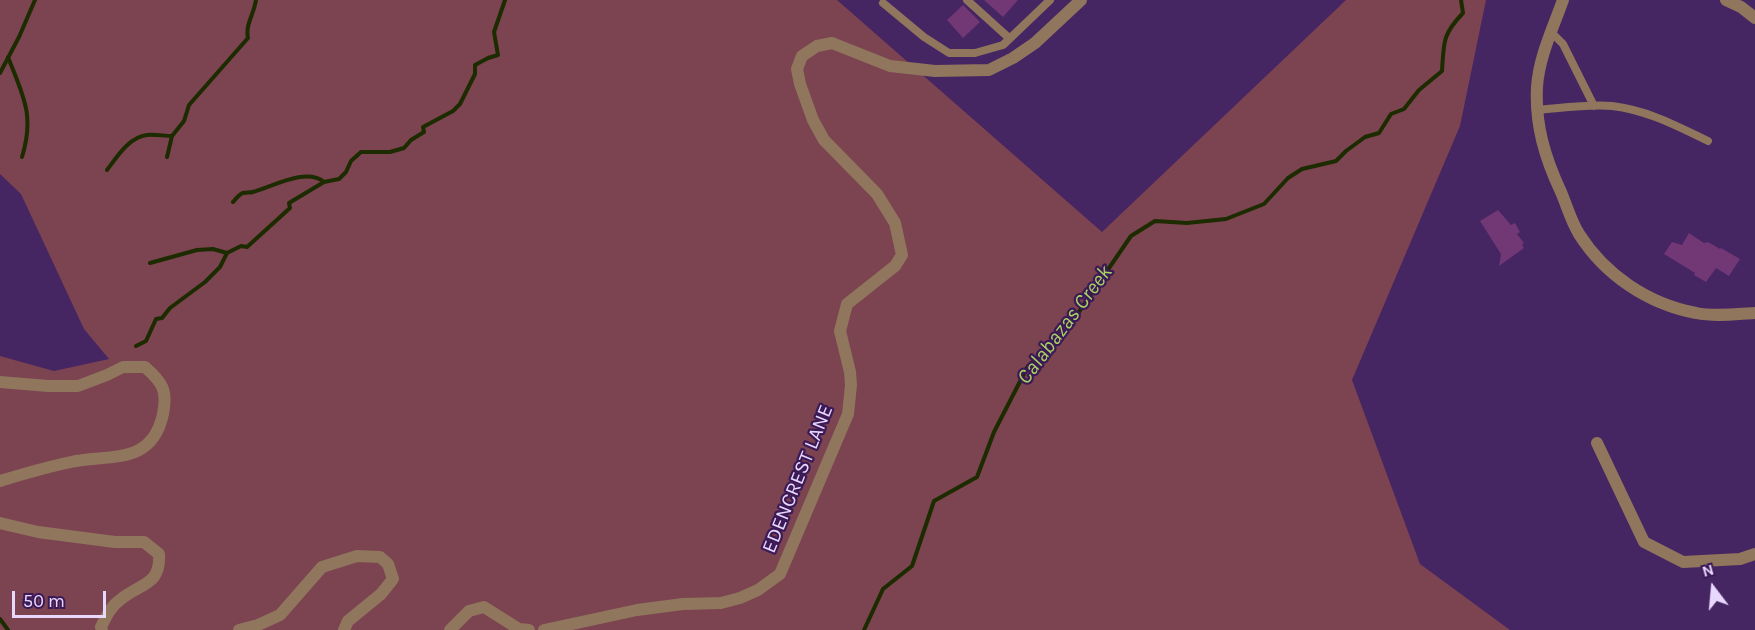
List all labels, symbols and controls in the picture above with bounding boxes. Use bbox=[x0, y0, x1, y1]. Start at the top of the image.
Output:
water label: Calabazas Creek bbox=[1012, 260, 1118, 390]
street label: EDENCREST LANE bbox=[757, 401, 839, 557]
north arrow bbox=[1683, 558, 1743, 618]
text: N bbox=[1700, 560, 1716, 581]
scale bar bbox=[15, 579, 110, 617]
text: 50 m bbox=[23, 590, 65, 612]

